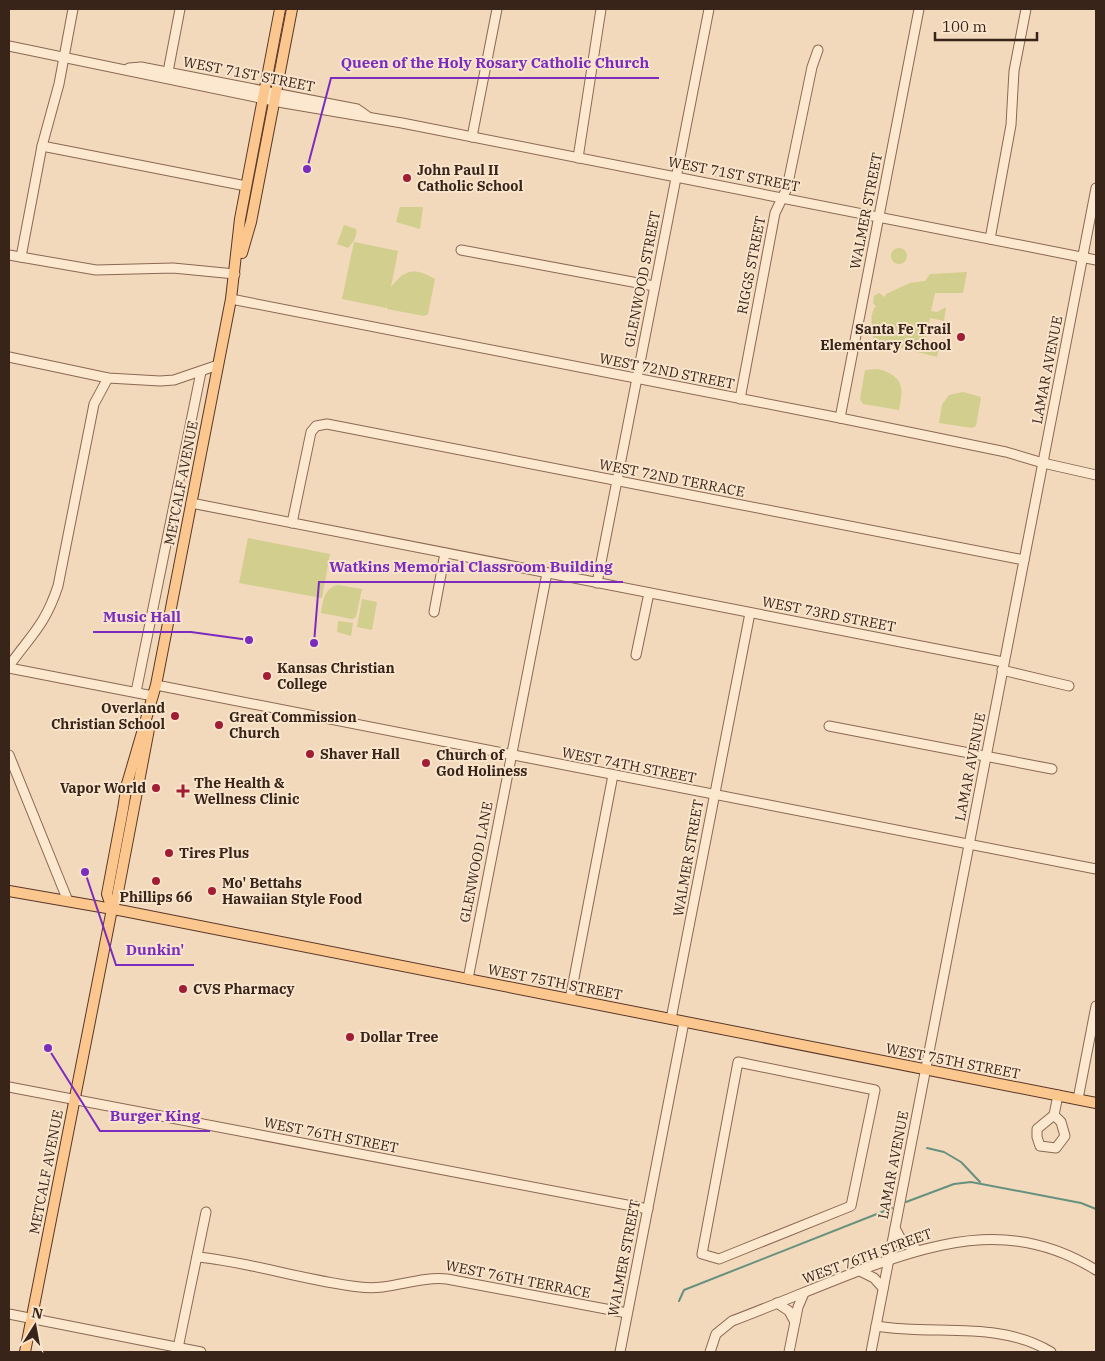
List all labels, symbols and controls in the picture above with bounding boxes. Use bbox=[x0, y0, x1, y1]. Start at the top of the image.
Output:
scale bar bbox=[935, 10, 1038, 42]
text: 100 m bbox=[942, 17, 987, 36]
callout: Queen of the Holy Rosary Catholic Church bbox=[331, 48, 659, 78]
street label: WEST 71ST STREET bbox=[182, 52, 316, 96]
text: Queen of the Holy Rosary Catholic Church bbox=[341, 53, 650, 72]
street label: WALMER STREET bbox=[846, 151, 886, 271]
street label: WEST 71ST STREET bbox=[667, 152, 801, 196]
place label: John Paul II Catholic School bbox=[417, 161, 523, 195]
marker: John Paul II Catholic School bbox=[401, 172, 413, 184]
street label: GLENWOOD STREET bbox=[620, 209, 664, 349]
street label: RIGGS STREET bbox=[733, 214, 769, 316]
street label: LAMAR AVENUE bbox=[1028, 314, 1066, 426]
place label: Santa Fe Trail Elementary School bbox=[820, 320, 951, 354]
marker: Santa Fe Trail Elementary School bbox=[955, 331, 967, 343]
street label: WEST 72ND STREET bbox=[598, 349, 736, 393]
street label: METCALF AVENUE bbox=[160, 419, 202, 547]
street label: WEST 72ND TERRACE bbox=[598, 455, 746, 501]
callout: Watkins Memorial Classroom Building bbox=[319, 552, 623, 582]
text: Watkins Memorial Classroom Building bbox=[329, 557, 613, 576]
street label: WEST 73RD STREET bbox=[761, 592, 897, 636]
callout: Music Hall bbox=[93, 602, 191, 632]
text: Music Hall bbox=[103, 607, 181, 626]
place label: Kansas Christian College bbox=[277, 659, 395, 693]
marker: Kansas Christian College bbox=[261, 670, 273, 682]
place label: Overland Christian School bbox=[51, 699, 165, 733]
place label: Great Commission Church bbox=[229, 708, 357, 742]
marker: Overland Christian School bbox=[169, 710, 181, 722]
street label: LAMAR AVENUE bbox=[951, 711, 989, 823]
marker: Great Commission Church bbox=[213, 719, 225, 731]
street label: WEST 74TH STREET bbox=[560, 743, 698, 787]
place label: Shaver Hall bbox=[320, 745, 400, 763]
place label: Church of God Holiness bbox=[436, 746, 527, 780]
marker: Shaver Hall bbox=[304, 748, 316, 760]
marker: Church of God Holiness bbox=[420, 757, 432, 769]
place label: The Health & Wellness Clinic bbox=[194, 774, 300, 808]
place label: Vapor World bbox=[60, 779, 146, 797]
marker: Vapor World bbox=[150, 782, 162, 794]
marker: The Health & Wellness Clinic bbox=[176, 784, 190, 798]
street label: WALMER STREET bbox=[669, 798, 707, 918]
street label: GLENWOOD LANE bbox=[455, 800, 497, 924]
place label: Tires Plus bbox=[179, 844, 249, 862]
marker: Tires Plus bbox=[163, 847, 175, 859]
place label: Mo' Bettahs Hawaiian Style Food bbox=[222, 874, 363, 908]
marker: Phillips 66 bbox=[150, 875, 162, 887]
marker: Mo' Bettahs Hawaiian Style Food bbox=[206, 885, 218, 897]
place label: Phillips 66 bbox=[119, 888, 193, 906]
callout: Dunkin' bbox=[116, 935, 194, 965]
text: Dunkin' bbox=[126, 940, 184, 959]
street label: WEST 75TH STREET bbox=[486, 960, 624, 1004]
place label: CVS Pharmacy bbox=[193, 980, 295, 998]
marker: CVS Pharmacy bbox=[177, 983, 189, 995]
place label: Dollar Tree bbox=[360, 1028, 439, 1046]
marker: Dollar Tree bbox=[344, 1031, 356, 1043]
street label: WEST 75TH STREET bbox=[884, 1039, 1022, 1083]
callout: Burger King bbox=[100, 1101, 210, 1131]
text: Burger King bbox=[110, 1106, 200, 1125]
street label: METCALF AVENUE bbox=[25, 1108, 67, 1236]
street label: LAMAR AVENUE bbox=[874, 1109, 912, 1221]
street label: WEST 76TH STREET bbox=[262, 1113, 400, 1157]
street label: WALMER STREET bbox=[604, 1198, 644, 1318]
street label: WEST 76TH STREET bbox=[800, 1224, 934, 1288]
street label: WEST 76TH TERRACE bbox=[444, 1256, 592, 1302]
north arrow bbox=[10, 1301, 60, 1351]
text: N bbox=[30, 1303, 45, 1323]

